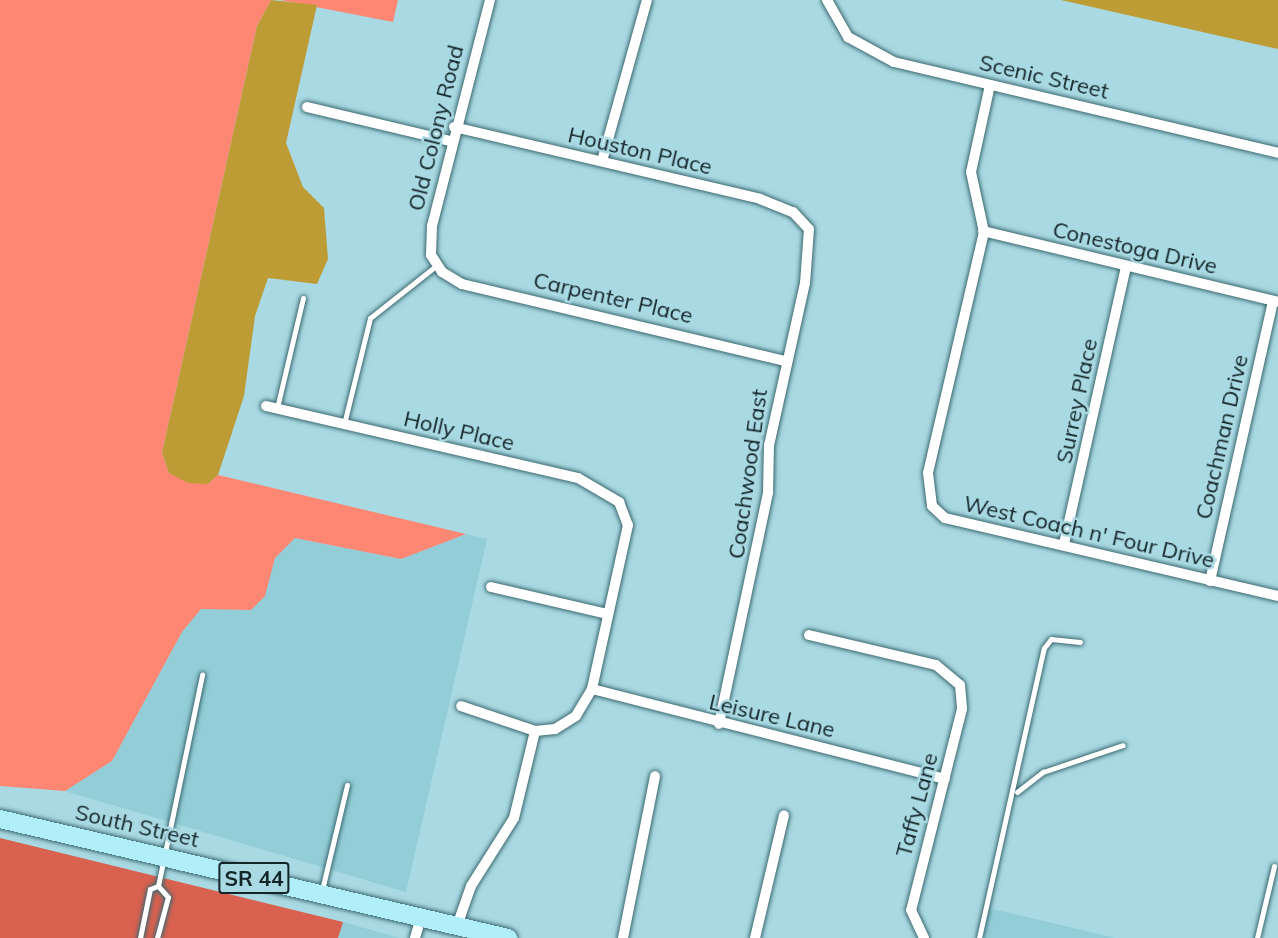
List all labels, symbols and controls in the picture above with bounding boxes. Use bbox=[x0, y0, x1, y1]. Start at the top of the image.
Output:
street label: Old Colony Road bbox=[403, 42, 469, 214]
street label: Scenic Street bbox=[977, 49, 1111, 105]
street label: Houston Place bbox=[565, 122, 715, 180]
street label: Conestoga Drive bbox=[1050, 216, 1220, 280]
street label: Carpenter Place bbox=[531, 267, 695, 329]
street label: Surrey Place bbox=[1051, 336, 1103, 466]
street label: Coachman Drive bbox=[1190, 352, 1254, 522]
street label: Coachwood East bbox=[723, 387, 773, 561]
street label: Holly Place bbox=[401, 405, 517, 457]
street label: West Coach n' Four Drive bbox=[961, 490, 1217, 574]
street label: Leisure Lane bbox=[707, 689, 837, 743]
street label: Taffy Lane bbox=[890, 750, 944, 860]
street label: South Street bbox=[73, 799, 201, 853]
road number: SR 44 bbox=[218, 860, 290, 896]

